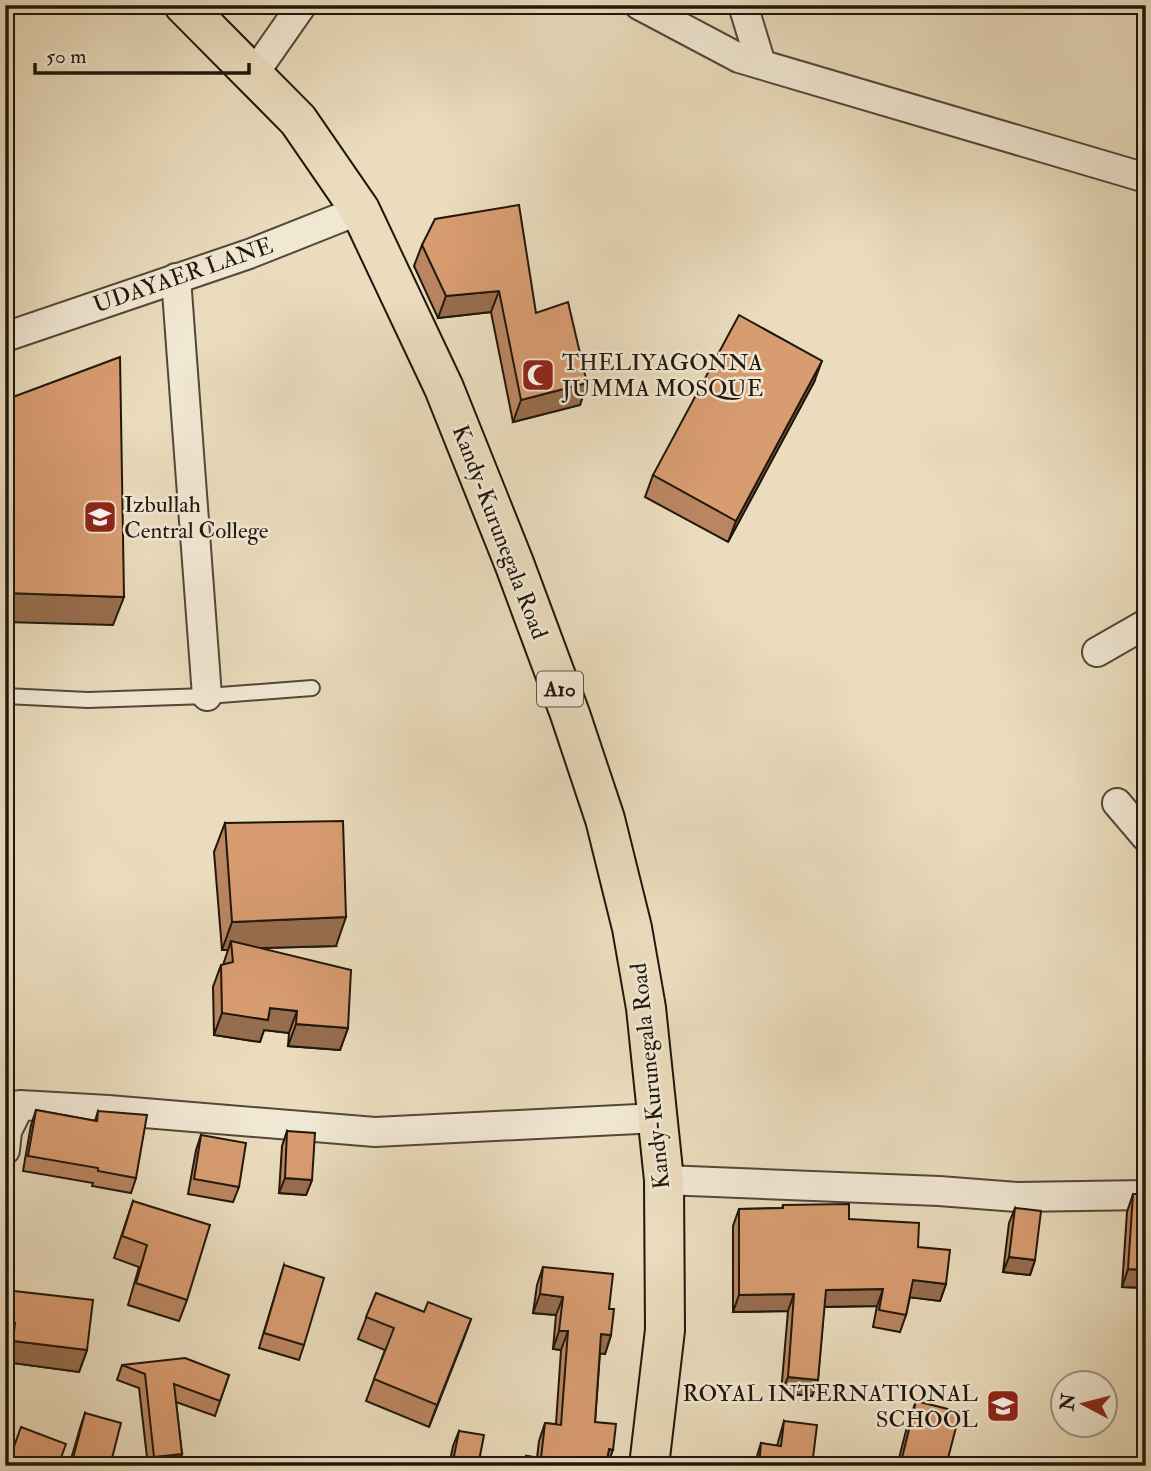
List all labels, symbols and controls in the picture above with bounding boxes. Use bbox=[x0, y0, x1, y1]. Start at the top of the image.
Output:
scale bar bbox=[35, 32, 248, 76]
text: 50 m bbox=[46, 43, 87, 70]
street label: UDAYAER LANE bbox=[89, 231, 277, 319]
place label: THELIYAGONNA JUMMA MOSQUE bbox=[561, 348, 763, 403]
mosque icon: THELIYAGONNA JUMMA MOSQUE bbox=[519, 356, 557, 394]
street label: Kandy-Kurunegala Road bbox=[446, 421, 554, 643]
place label: Izbullah Central College bbox=[124, 490, 269, 545]
school or university icon: Izbullah Central College bbox=[81, 498, 119, 536]
road number: A10 bbox=[537, 672, 583, 706]
street label: Kandy-Kurunegala Road bbox=[624, 962, 676, 1190]
north arrow bbox=[1050, 1370, 1120, 1440]
place label: ROYAL INTERNATIONAL SCHOOL bbox=[683, 1379, 978, 1434]
school or university icon: ROYAL INTERNATIONAL SCHOOL bbox=[984, 1387, 1022, 1425]
text: N bbox=[1055, 1391, 1081, 1413]

